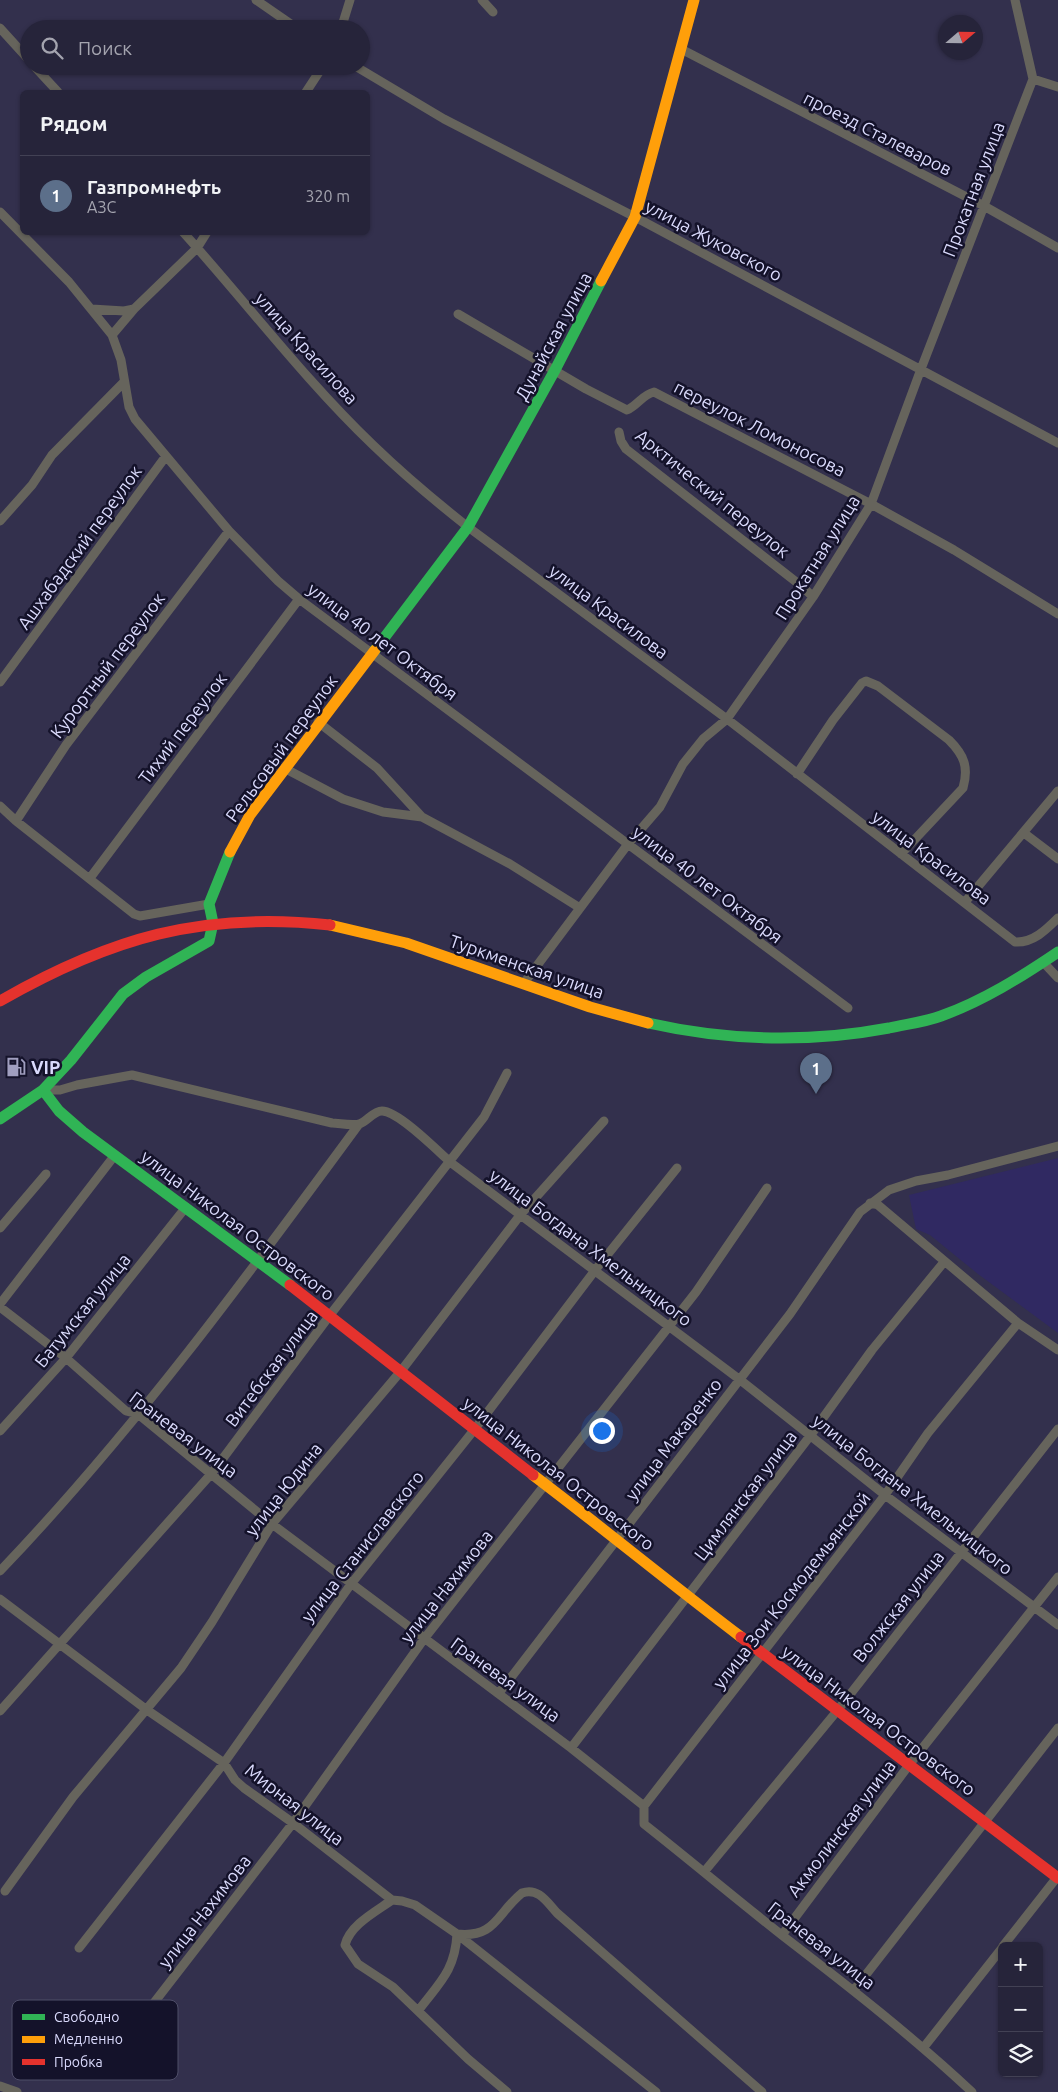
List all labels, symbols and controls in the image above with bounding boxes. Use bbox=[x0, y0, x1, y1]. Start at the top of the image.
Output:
north arrow bbox=[938, 15, 983, 60]
search box bbox=[20, 20, 370, 75]
icon: search bbox=[38, 34, 66, 62]
text: Поиск bbox=[78, 37, 132, 59]
street label: проезд Сталеваров bbox=[801, 87, 955, 179]
text: Рядом bbox=[40, 111, 108, 135]
street label: Прокатная улица bbox=[938, 119, 1008, 259]
text: Газпромнефть bbox=[87, 176, 221, 198]
text: 1 bbox=[51, 187, 61, 205]
text: 320 m bbox=[305, 187, 350, 205]
street label: улица Жуковского bbox=[642, 195, 786, 285]
text: АЗС bbox=[87, 198, 116, 216]
street label: Дунайская улица bbox=[511, 269, 595, 403]
street label: улица Красилова bbox=[252, 288, 362, 408]
street label: переулок Ломоносова bbox=[671, 376, 849, 480]
street label: Арктический переулок bbox=[632, 425, 794, 561]
street label: Ашхабадский переулок bbox=[13, 461, 145, 633]
street label: Прокатная улица bbox=[771, 491, 863, 623]
street label: улица Красилова bbox=[546, 560, 672, 662]
street label: улица 40 лет Октября bbox=[304, 578, 462, 704]
street label: Курортный переулок bbox=[46, 588, 168, 742]
street label: Тихий переулок bbox=[134, 669, 230, 787]
street label: Рельсовый переулок bbox=[221, 671, 341, 825]
street label: улица Красилова bbox=[869, 806, 995, 908]
street label: улица 40 лет Октября bbox=[629, 821, 787, 947]
street label: Туркменская улица bbox=[447, 930, 607, 1002]
pin: 1 bbox=[800, 1053, 832, 1094]
fuel station icon: VIP bbox=[5, 1056, 27, 1078]
place label: VIP bbox=[31, 1057, 60, 1077]
street label: улица Николая Островского bbox=[137, 1146, 339, 1304]
street label: улица Богдана Хмельницкого bbox=[486, 1164, 696, 1330]
street label: Батумская улица bbox=[30, 1249, 134, 1371]
street label: Витебская улица bbox=[221, 1306, 321, 1430]
street label: улица Макаренко bbox=[621, 1374, 725, 1504]
street label: Граневая улица bbox=[126, 1387, 242, 1481]
street label: улица Николая Островского bbox=[460, 1392, 658, 1554]
street label: улица Богдана Хмельницкого bbox=[809, 1410, 1017, 1578]
your location bbox=[589, 1418, 615, 1444]
street label: Цимлянская улица bbox=[690, 1426, 800, 1564]
street label: улица Юдина bbox=[240, 1439, 326, 1539]
street label: улица Станиславского bbox=[297, 1466, 427, 1626]
street label: улица Зои Космодемьянской bbox=[708, 1488, 874, 1692]
street label: улица Нахимова bbox=[396, 1526, 496, 1646]
street label: Волжская улица bbox=[848, 1546, 948, 1666]
street label: Граневая улица bbox=[448, 1633, 564, 1725]
street label: улица Николая Островского bbox=[778, 1641, 980, 1799]
street label: Акмолинская улица bbox=[783, 1756, 899, 1900]
street label: Мирная улица bbox=[242, 1759, 348, 1849]
street label: улица Нахимова bbox=[154, 1851, 254, 1971]
street label: Граневая улица bbox=[765, 1897, 879, 1993]
map controls bbox=[998, 1942, 1043, 2077]
button: + bbox=[998, 1942, 1043, 1987]
button: − bbox=[998, 1987, 1043, 2032]
legend bbox=[12, 2000, 178, 2080]
text: Свободно bbox=[54, 2009, 119, 2025]
text: Медленно bbox=[54, 2031, 123, 2047]
button: layers bbox=[998, 2032, 1043, 2077]
text: Пробка bbox=[54, 2054, 103, 2070]

